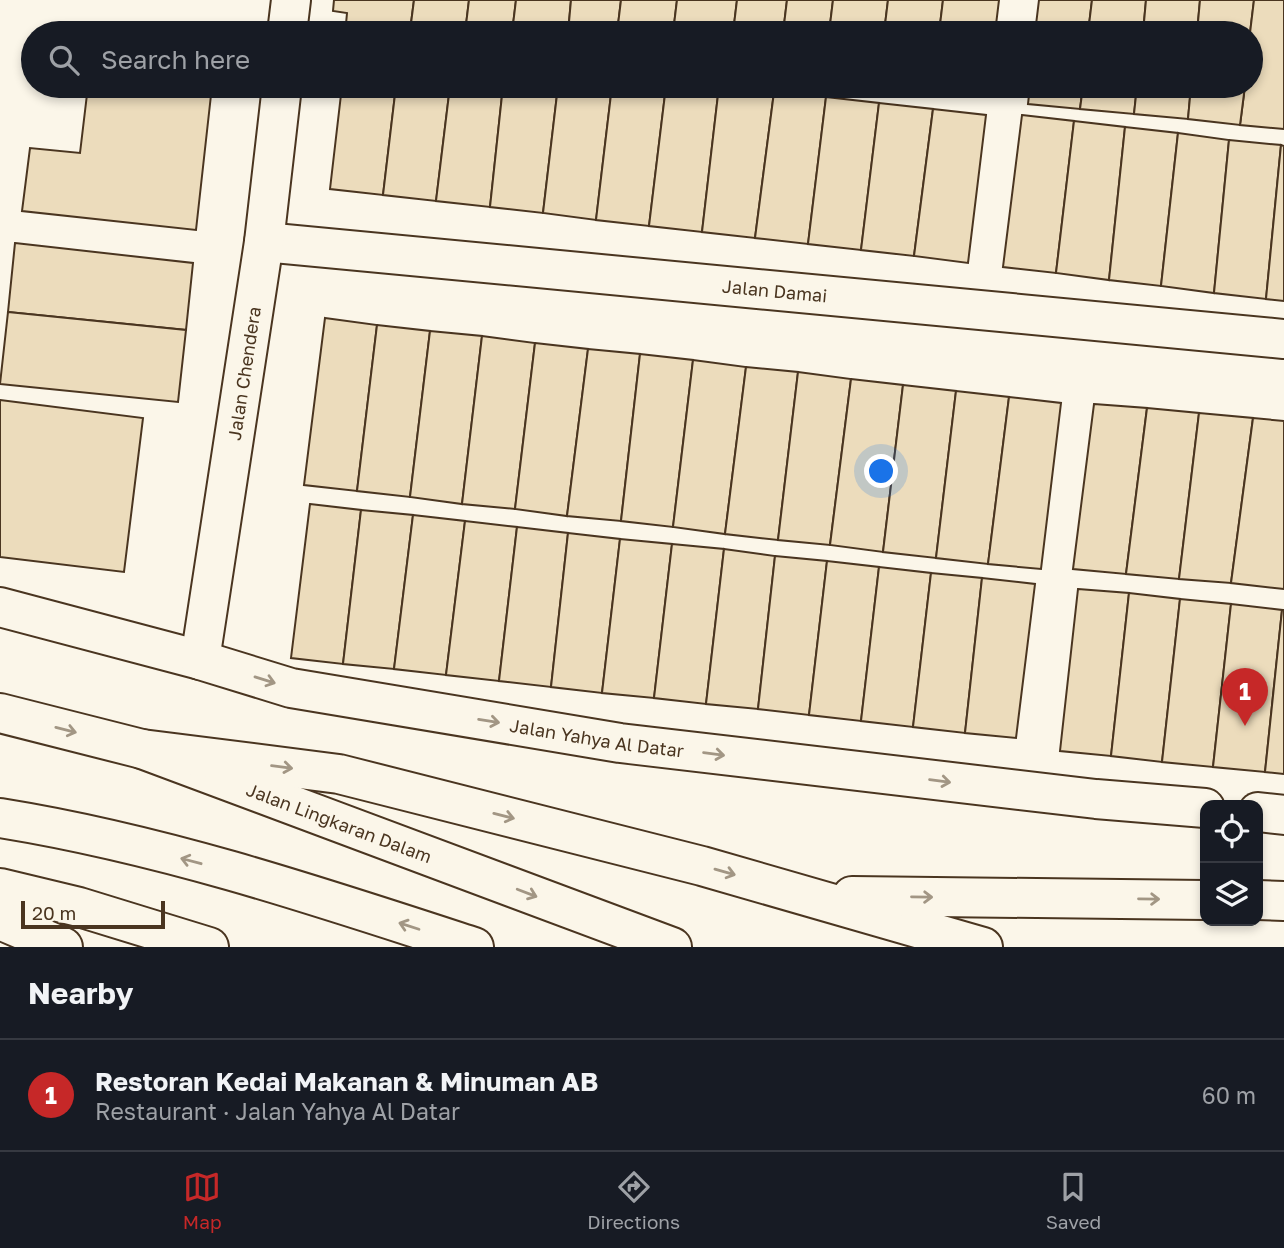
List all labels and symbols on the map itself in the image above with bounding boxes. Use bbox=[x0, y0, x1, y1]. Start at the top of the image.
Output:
street label: Jalan Damai bbox=[721, 275, 828, 307]
street label: Jalan Chendera bbox=[223, 305, 265, 442]
your location bbox=[864, 454, 898, 488]
pin: 1 bbox=[1222, 668, 1268, 726]
one-way arrow bbox=[254, 675, 276, 688]
street label: Jalan Yahya Al Datar bbox=[508, 714, 685, 761]
one-way arrow bbox=[477, 715, 500, 728]
one-way arrow bbox=[54, 724, 77, 737]
one-way arrow bbox=[702, 747, 725, 760]
one-way arrow bbox=[271, 760, 293, 773]
one-way arrow bbox=[928, 774, 950, 787]
street label: Jalan Lingkaran Dalam bbox=[243, 778, 435, 867]
one-way arrow bbox=[492, 810, 515, 823]
one-way arrow bbox=[180, 854, 203, 867]
one-way arrow bbox=[713, 867, 735, 880]
one-way arrow bbox=[515, 887, 537, 900]
one-way arrow bbox=[910, 890, 933, 903]
one-way arrow bbox=[1138, 892, 1161, 906]
scale bar bbox=[21, 898, 164, 930]
one-way arrow bbox=[398, 919, 420, 932]

